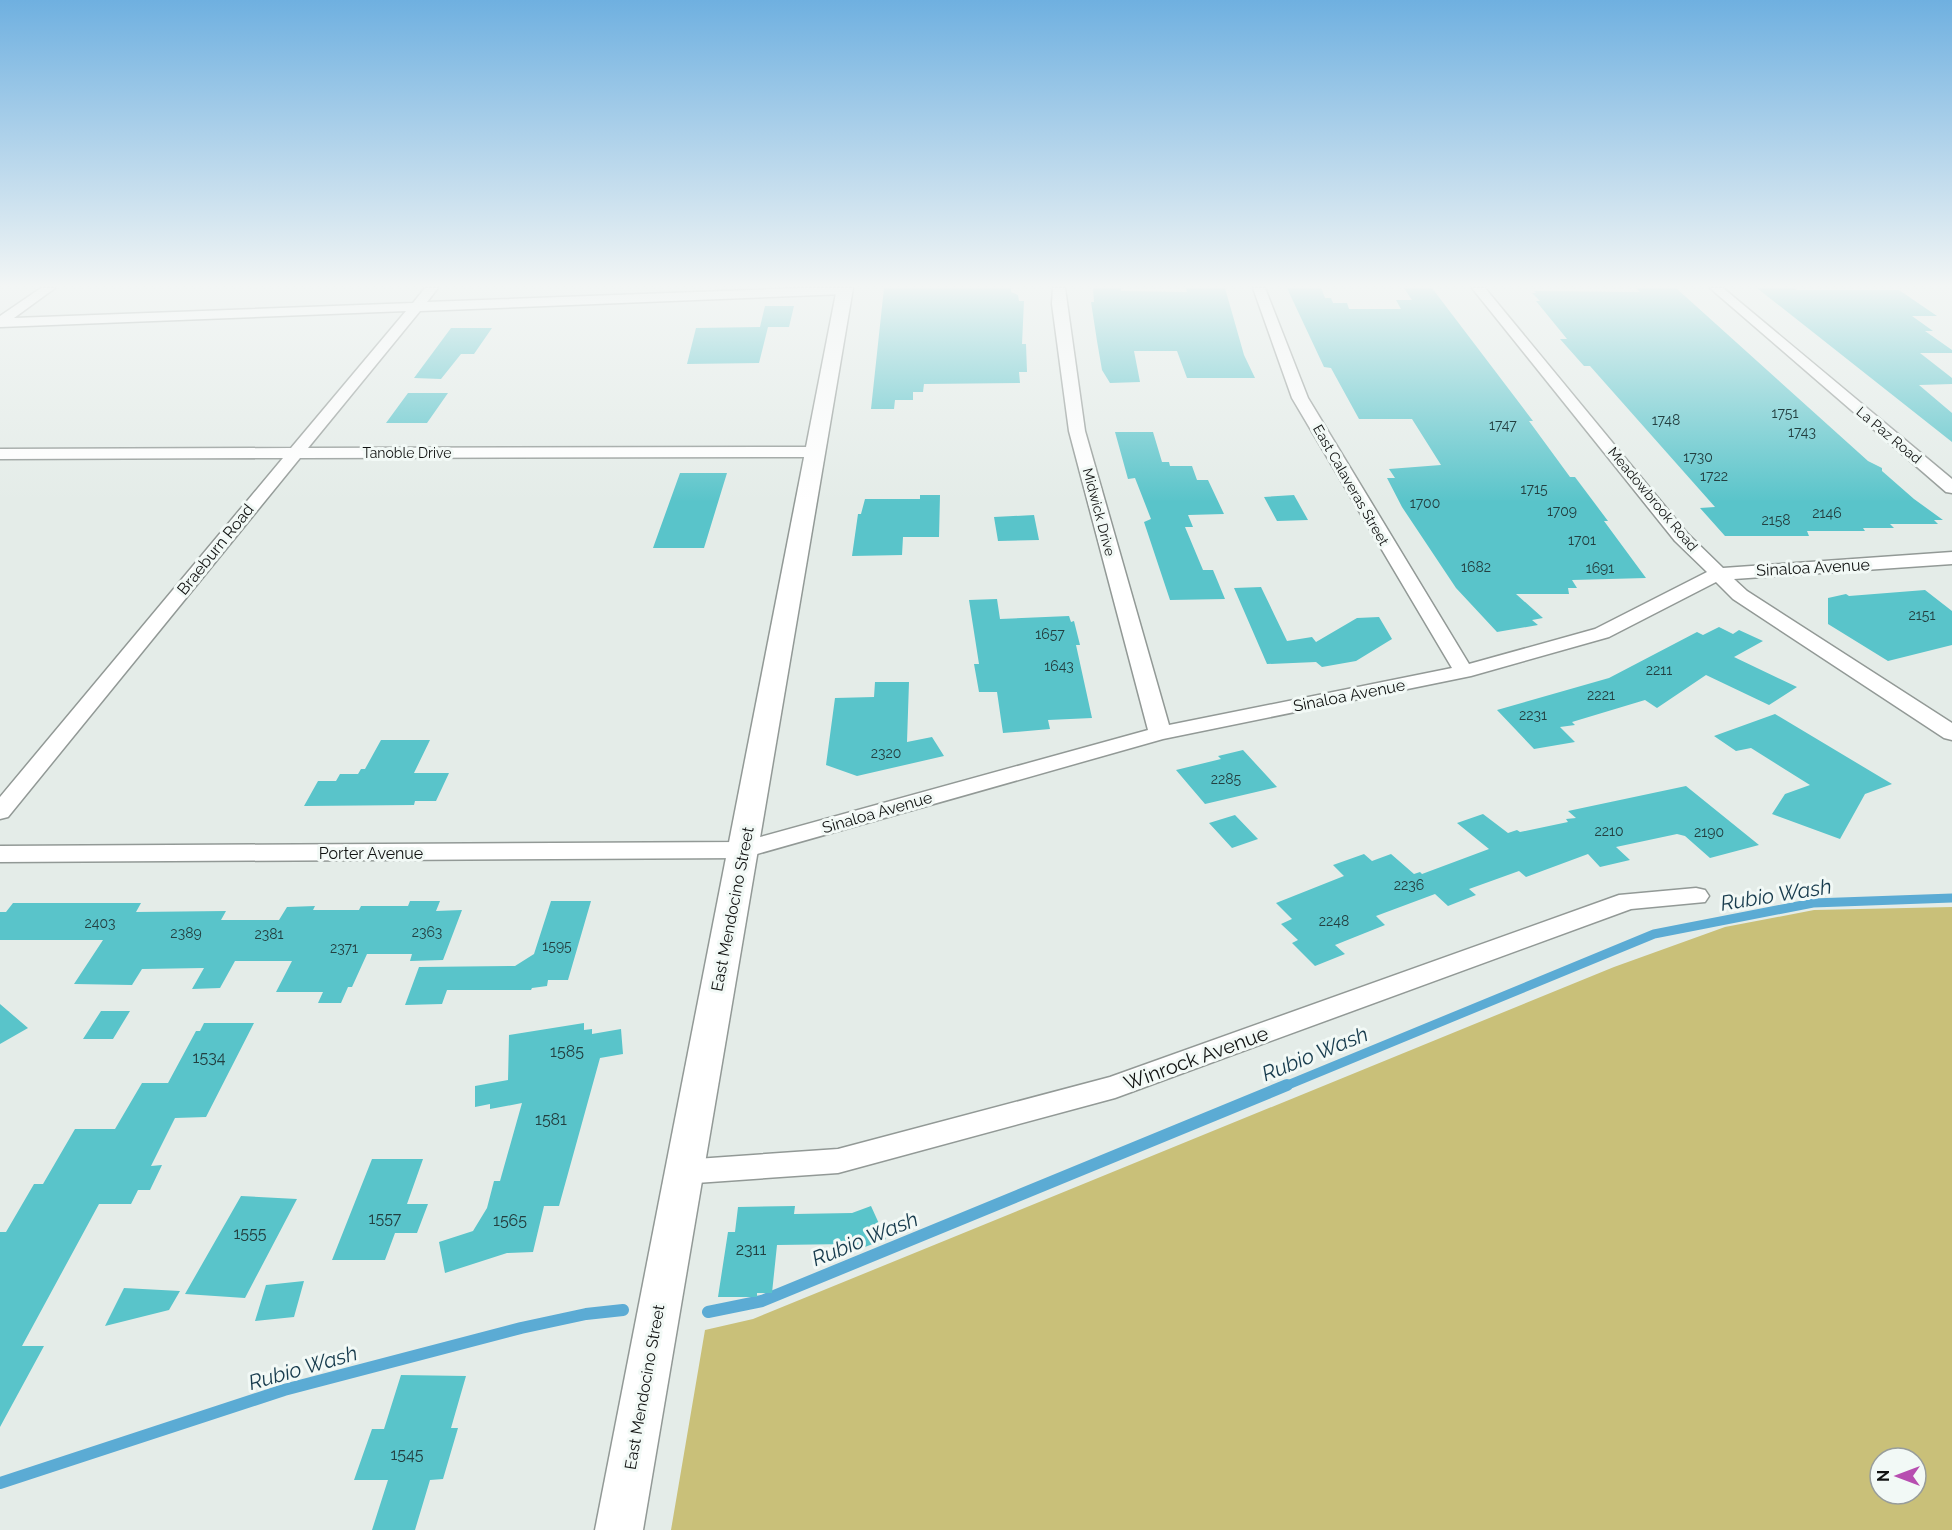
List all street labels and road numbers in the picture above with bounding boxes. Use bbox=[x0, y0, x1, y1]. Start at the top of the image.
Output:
street label: La Paz Road bbox=[1853, 403, 1925, 467]
street label: East Calaveras Street bbox=[1310, 422, 1392, 548]
street label: Meadowbrook Road bbox=[1605, 444, 1701, 554]
street label: Tanoble Drive bbox=[363, 445, 451, 461]
street label: Midwick Drive bbox=[1080, 466, 1118, 558]
street label: Braeburn Road bbox=[173, 500, 258, 598]
street label: Sinaloa Avenue bbox=[1756, 555, 1870, 580]
street label: Sinaloa Avenue bbox=[1292, 675, 1407, 716]
street label: Sinaloa Avenue bbox=[820, 788, 934, 837]
street label: East Mendocino Street bbox=[707, 825, 758, 993]
street label: Porter Avenue bbox=[319, 844, 423, 863]
street label: Winrock Avenue bbox=[1121, 1021, 1272, 1095]
street label: East Mendocino Street bbox=[621, 1302, 668, 1471]

